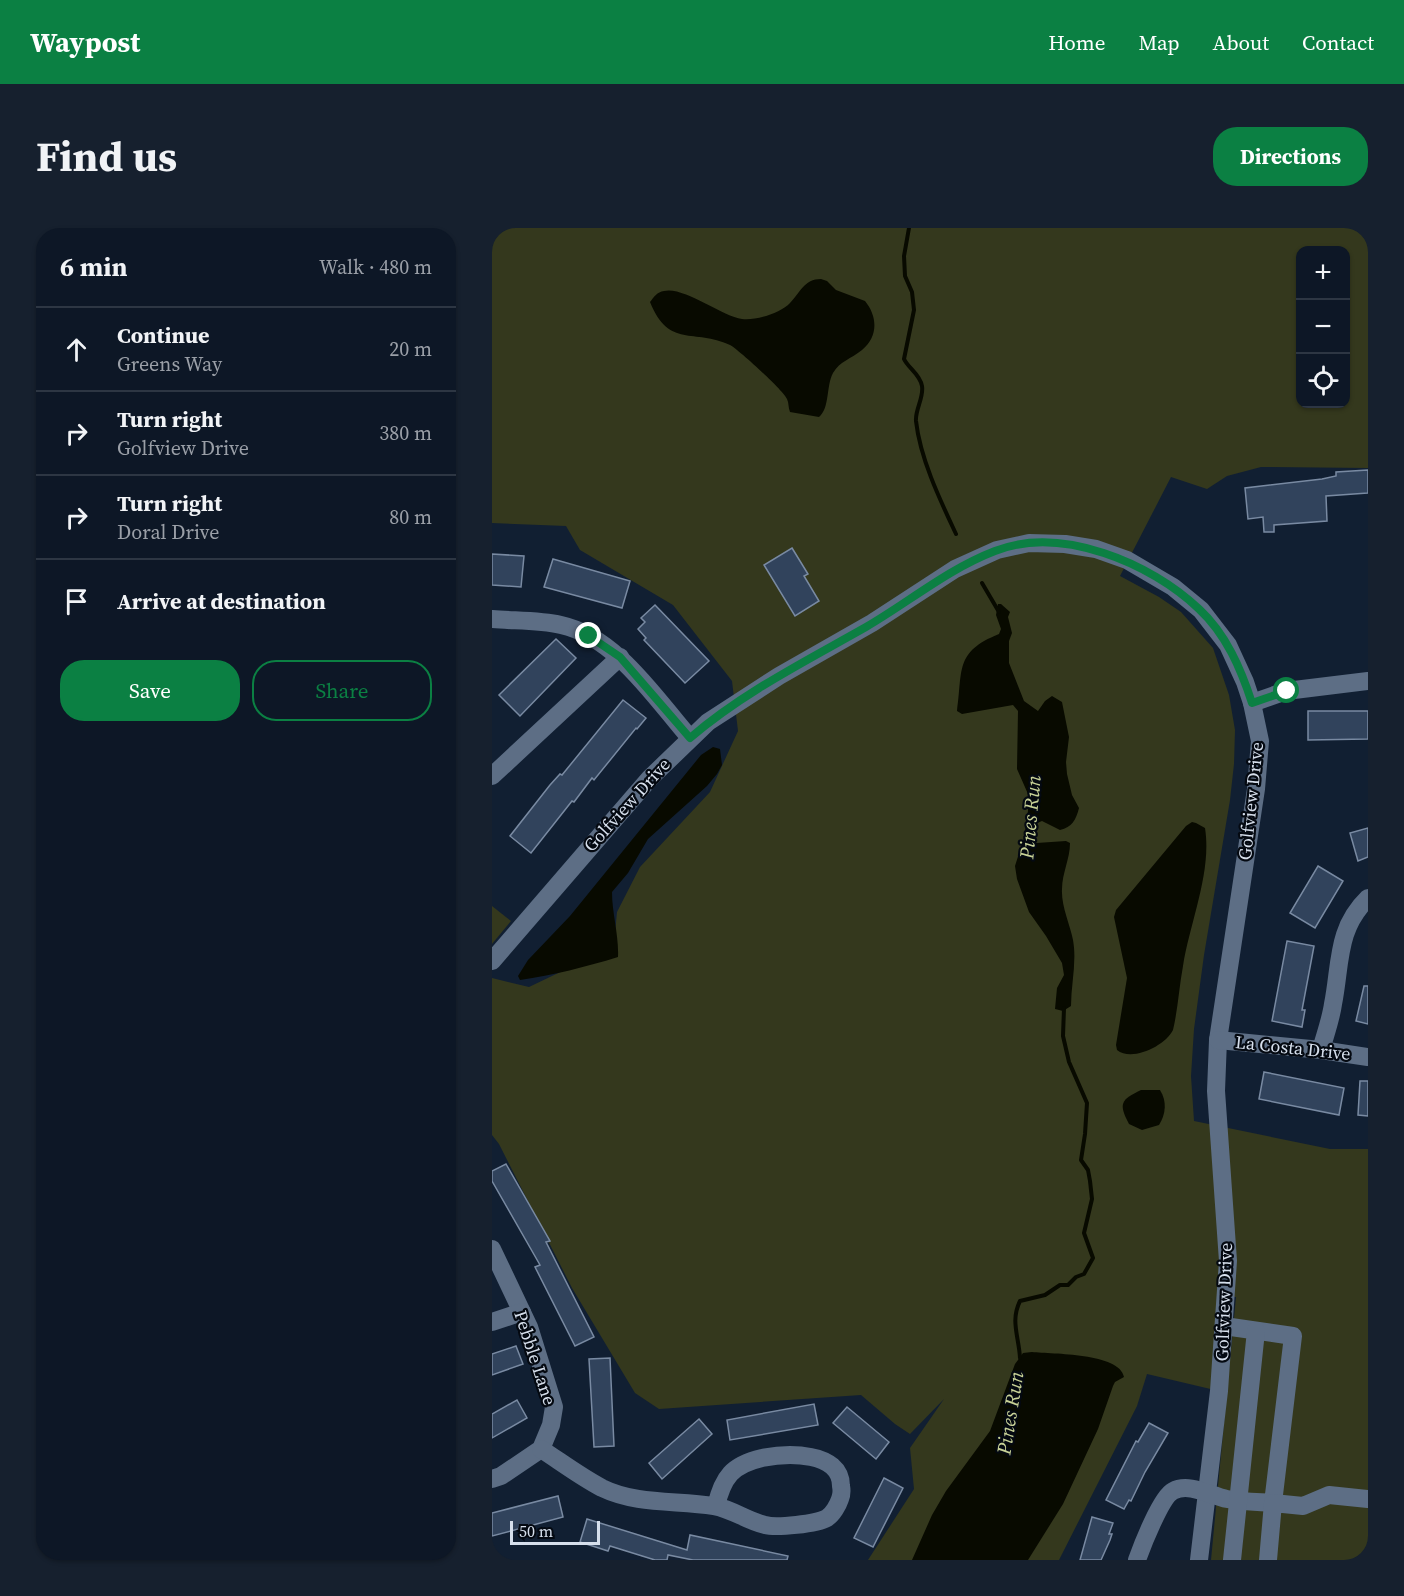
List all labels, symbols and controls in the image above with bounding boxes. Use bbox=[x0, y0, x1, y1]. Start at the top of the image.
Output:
text: Waypost bbox=[30, 23, 140, 61]
text: Home bbox=[1048, 28, 1106, 57]
text: Map bbox=[1139, 28, 1180, 57]
text: About bbox=[1213, 28, 1269, 57]
text: Contact bbox=[1302, 28, 1374, 57]
text: Find us bbox=[36, 127, 177, 185]
button: Directions bbox=[1213, 127, 1368, 186]
map controls bbox=[1296, 246, 1350, 408]
button: + bbox=[1296, 246, 1350, 300]
text: 6 min bbox=[60, 249, 127, 285]
text: Walk · 480 m bbox=[319, 253, 432, 281]
button: − bbox=[1296, 300, 1350, 354]
text: Continue bbox=[117, 320, 210, 350]
icon: ahead bbox=[60, 333, 93, 366]
text: 20 m bbox=[389, 335, 432, 363]
text: Greens Way bbox=[117, 350, 222, 378]
button: locate bbox=[1296, 354, 1350, 408]
text: Turn right bbox=[117, 404, 222, 434]
icon: right bbox=[60, 417, 93, 450]
text: 380 m bbox=[379, 419, 432, 447]
text: Golfview Drive bbox=[117, 434, 249, 462]
text: Turn right bbox=[117, 488, 222, 518]
icon: right bbox=[60, 501, 93, 534]
text: 80 m bbox=[389, 503, 432, 531]
text: Doral Drive bbox=[117, 518, 219, 546]
icon: arrive bbox=[60, 585, 93, 618]
text: Arrive at destination bbox=[117, 586, 326, 616]
route end bbox=[575, 622, 601, 648]
button: Save bbox=[60, 660, 240, 721]
button: Share bbox=[252, 660, 432, 721]
route start bbox=[1273, 677, 1299, 703]
street label: Golfview Drive bbox=[1232, 741, 1269, 861]
street label: Golfview Drive bbox=[578, 752, 676, 857]
water label: Pines Run bbox=[1012, 773, 1048, 861]
street label: La Costa Drive bbox=[1234, 1029, 1352, 1066]
street label: Golfview Drive bbox=[1209, 1242, 1238, 1362]
street label: Pebble Lane bbox=[508, 1307, 563, 1408]
water label: Pines Run bbox=[989, 1369, 1031, 1458]
scale bar bbox=[510, 1518, 600, 1546]
text: 50 m bbox=[519, 1520, 553, 1542]

